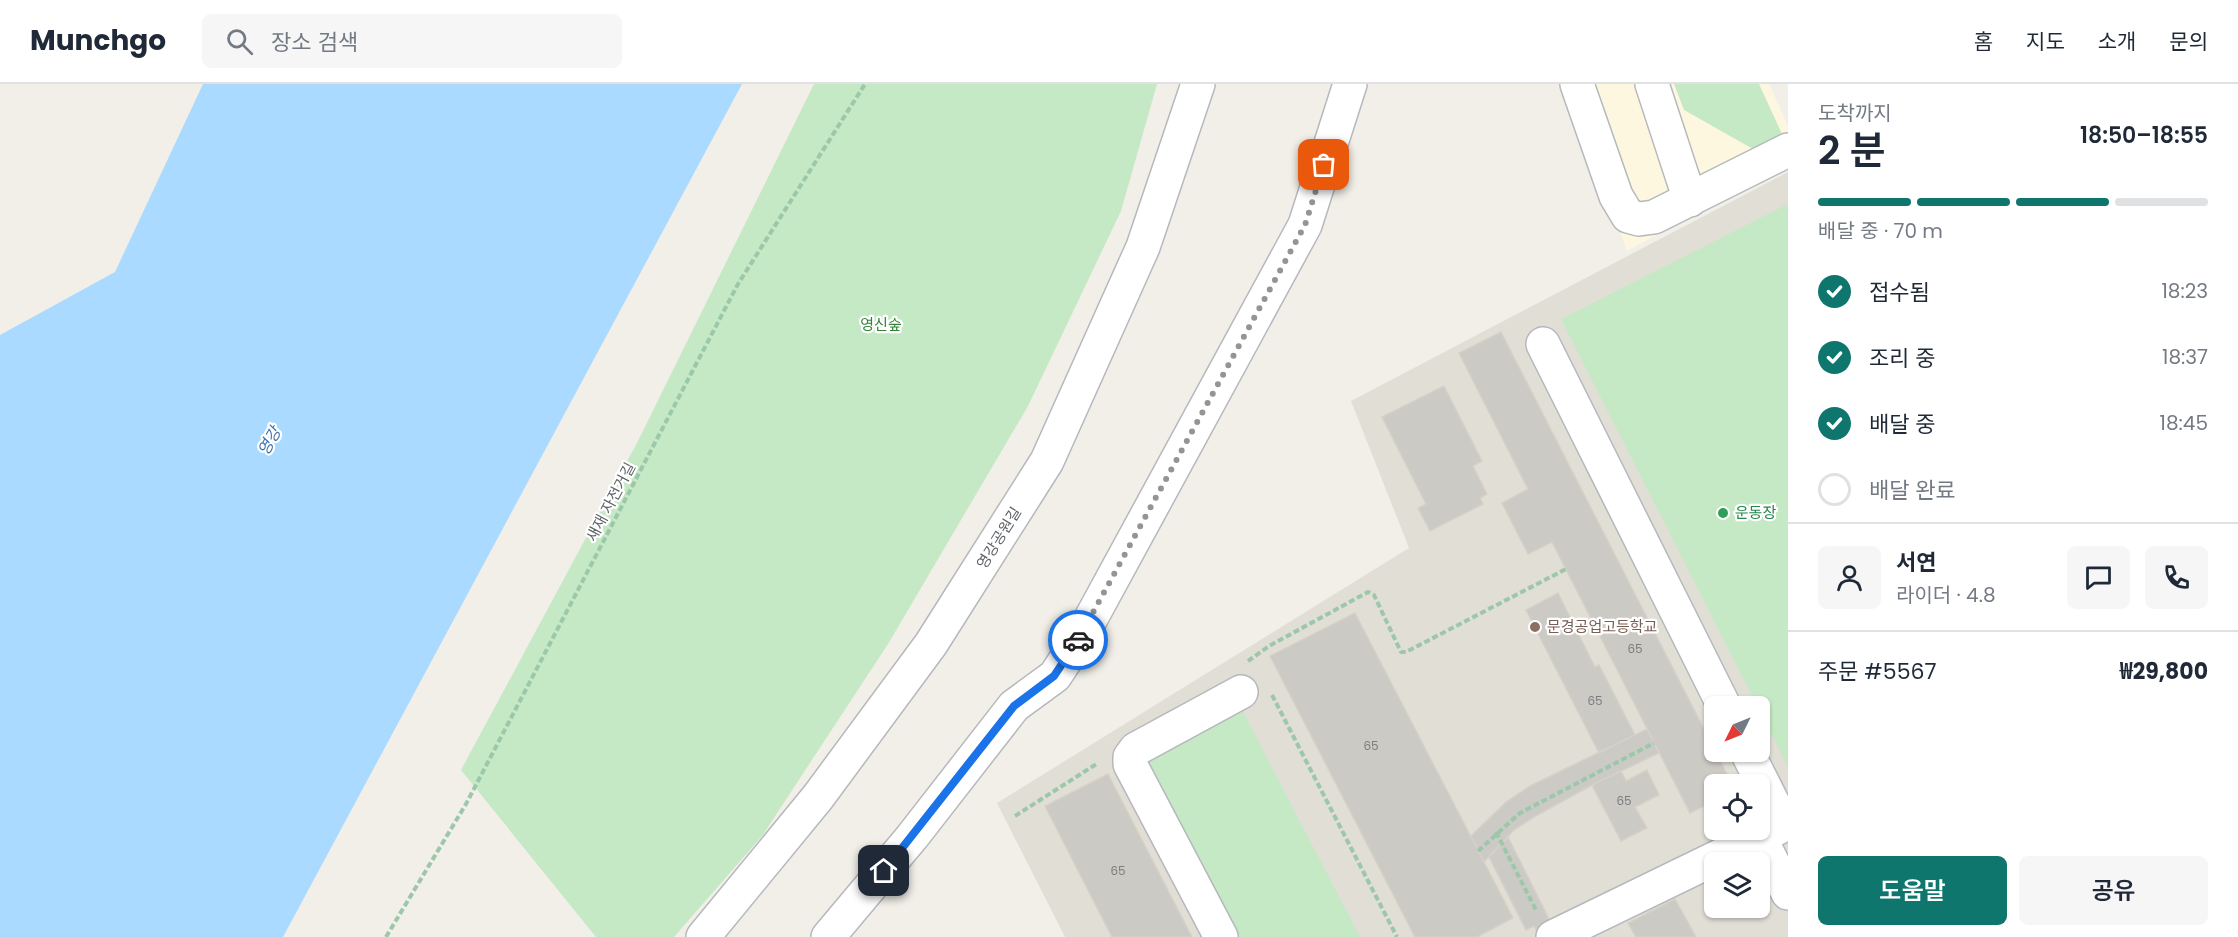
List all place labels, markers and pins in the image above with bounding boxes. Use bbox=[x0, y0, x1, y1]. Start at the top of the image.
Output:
pin bbox=[1298, 139, 1349, 190]
place label: 운동장 bbox=[1735, 502, 1777, 523]
marker: 운동장 bbox=[1716, 506, 1730, 520]
place label: 문경공업고등학교 bbox=[1547, 616, 1657, 637]
marker: 문경공업고등학교 bbox=[1528, 620, 1542, 634]
pin bbox=[858, 845, 909, 896]

